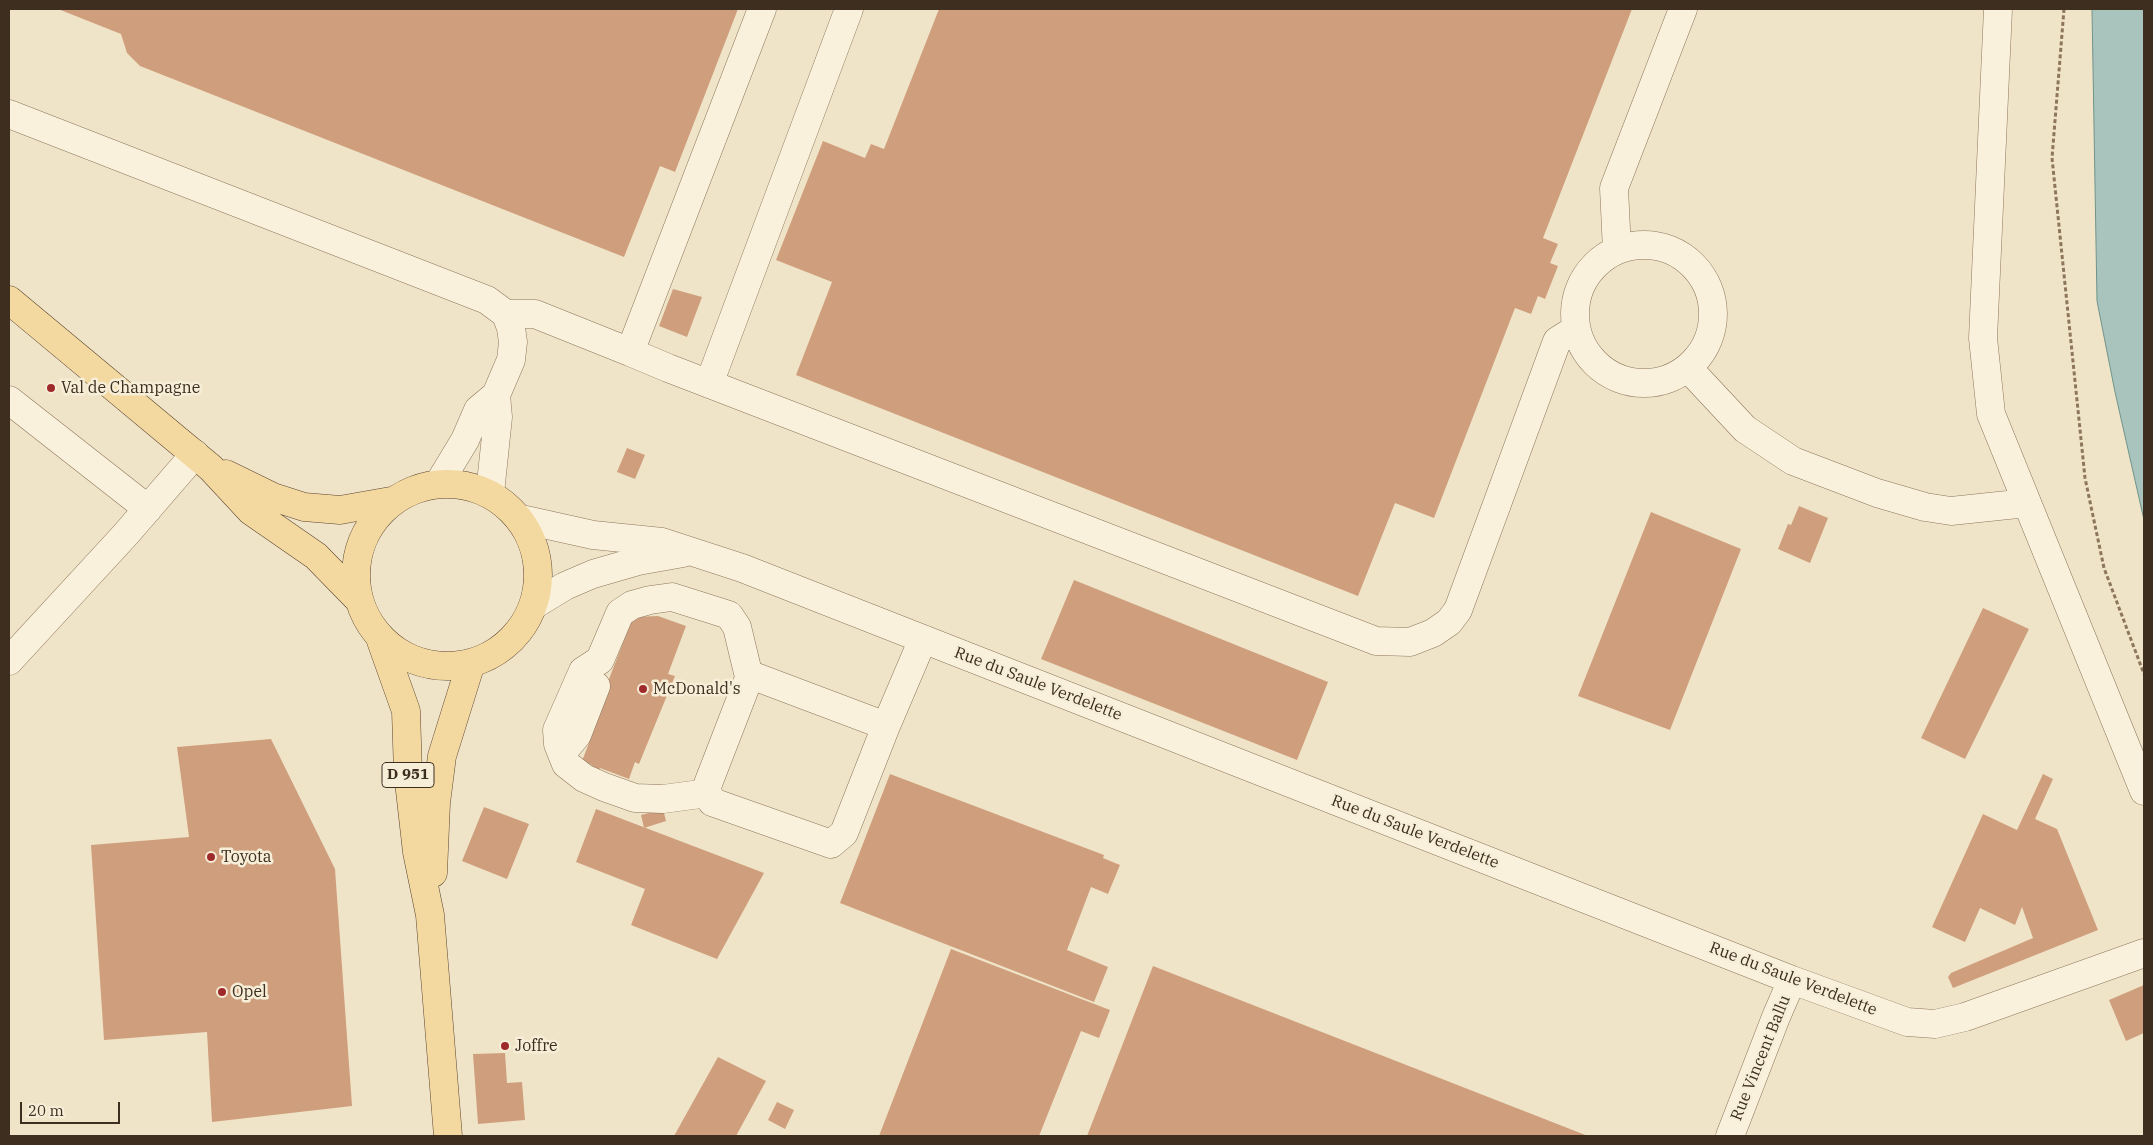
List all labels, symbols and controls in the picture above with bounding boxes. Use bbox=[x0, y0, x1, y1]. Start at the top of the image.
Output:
place label: Val de Champagne bbox=[61, 378, 200, 398]
marker: Val de Champagne bbox=[45, 382, 57, 394]
street label: Rue du Saule Verdelette bbox=[951, 643, 1125, 725]
place label: McDonald's bbox=[653, 679, 741, 699]
marker: McDonald's bbox=[637, 683, 649, 695]
road number: D 951 bbox=[382, 762, 434, 788]
street label: Rue du Saule Verdelette bbox=[1328, 791, 1502, 873]
place label: Toyota bbox=[221, 847, 271, 867]
marker: Toyota bbox=[205, 851, 217, 863]
street label: Rue du Saule Verdelette bbox=[1706, 938, 1880, 1020]
place label: Opel bbox=[232, 982, 267, 1002]
marker: Opel bbox=[216, 986, 228, 998]
street label: Rue Vincent Ballu bbox=[1727, 992, 1795, 1124]
place label: Joffre bbox=[515, 1036, 558, 1056]
marker: Joffre bbox=[499, 1040, 511, 1052]
scale bar bbox=[22, 1092, 122, 1124]
text: 20 m bbox=[28, 1101, 64, 1120]

